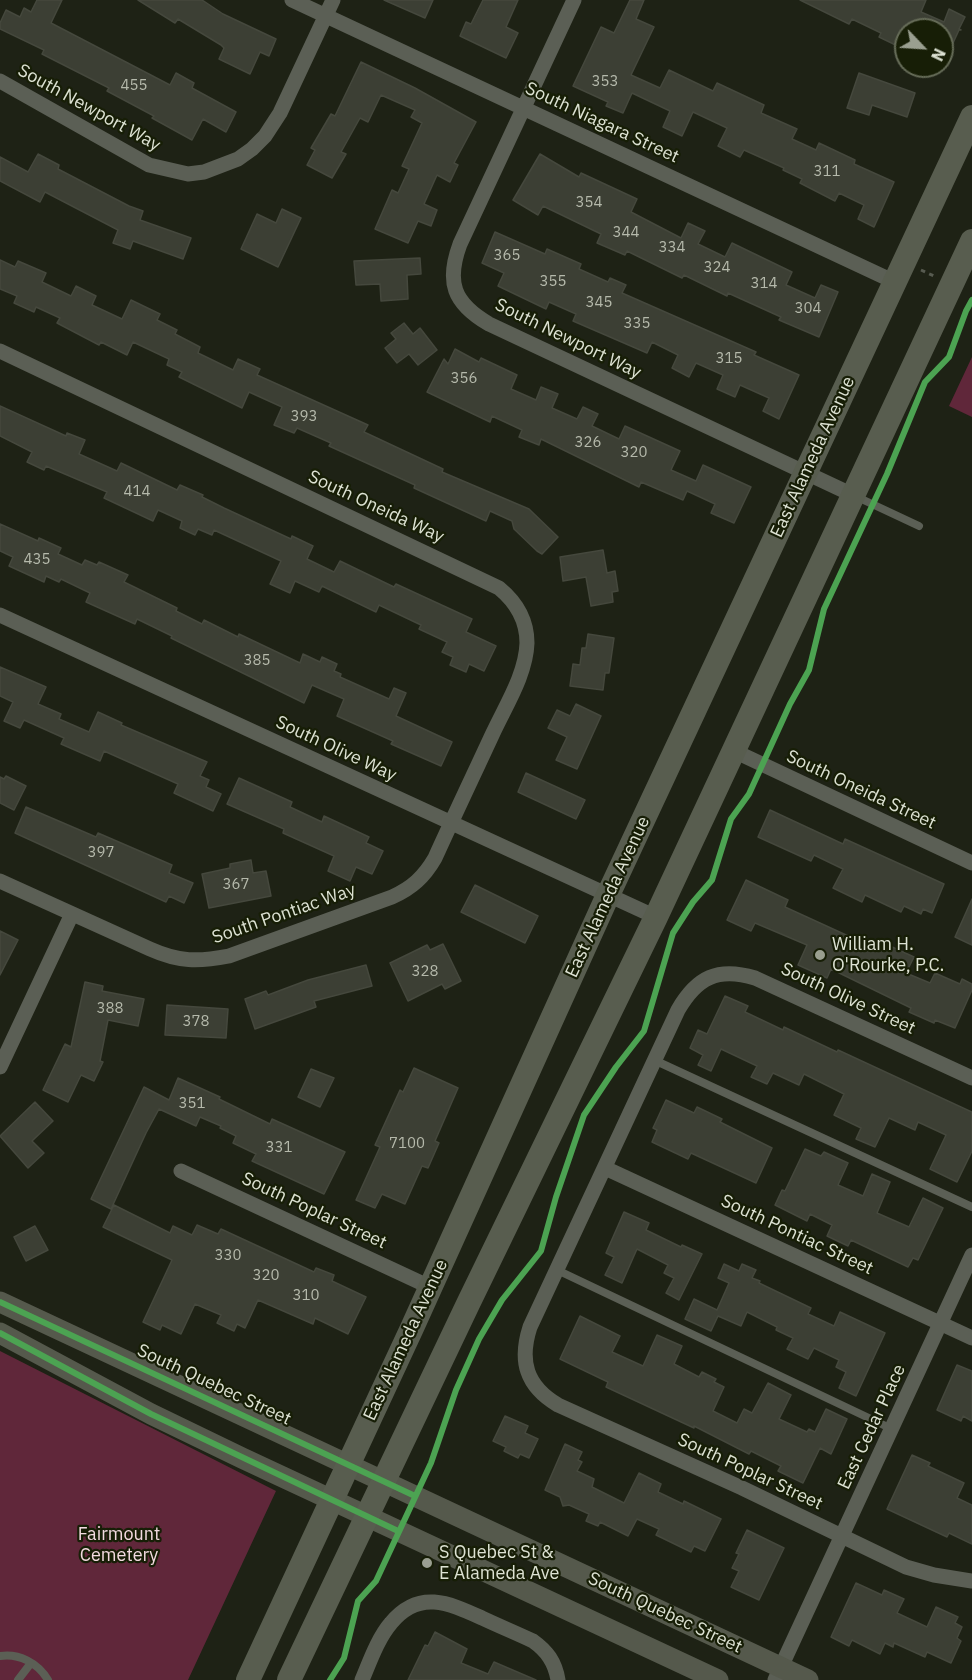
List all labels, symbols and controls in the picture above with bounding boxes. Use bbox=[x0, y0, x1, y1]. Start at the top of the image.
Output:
north arrow bbox=[894, 18, 954, 78]
text: N bbox=[927, 45, 950, 64]
street label: South Newport Way bbox=[14, 60, 164, 156]
house number: 353 bbox=[592, 73, 618, 91]
house number: 455 bbox=[121, 77, 147, 95]
street label: South Niagara Street bbox=[522, 78, 682, 168]
house number: 311 bbox=[814, 163, 840, 181]
house number: 354 bbox=[576, 194, 602, 212]
house number: 344 bbox=[613, 224, 639, 242]
house number: 334 bbox=[659, 239, 685, 257]
house number: 365 bbox=[494, 247, 520, 265]
house number: 324 bbox=[704, 259, 730, 277]
house number: 355 bbox=[540, 273, 566, 291]
house number: 314 bbox=[751, 275, 777, 293]
street label: South Newport Way bbox=[491, 294, 645, 384]
house number: 345 bbox=[586, 294, 612, 312]
house number: 304 bbox=[795, 300, 821, 318]
house number: 335 bbox=[624, 315, 650, 333]
house number: 315 bbox=[716, 350, 742, 368]
house number: 356 bbox=[451, 370, 477, 388]
street label: East Alameda Avenue bbox=[766, 373, 860, 541]
house number: 393 bbox=[291, 408, 317, 426]
house number: 326 bbox=[575, 434, 601, 452]
house number: 320 bbox=[621, 444, 647, 462]
street label: South Oneida Way bbox=[305, 466, 447, 548]
house number: 414 bbox=[124, 483, 150, 501]
house number: 435 bbox=[24, 551, 50, 569]
house number: 385 bbox=[244, 652, 270, 670]
street label: South Olive Way bbox=[272, 712, 400, 786]
street label: South Oneida Street bbox=[783, 746, 939, 834]
street label: East Alameda Avenue bbox=[561, 813, 655, 981]
house number: 397 bbox=[88, 844, 114, 862]
house number: 367 bbox=[223, 876, 249, 894]
street label: South Pontiac Way bbox=[209, 879, 359, 949]
place label: William H. O'Rourke, P.C. bbox=[832, 934, 944, 976]
marker: William H. O'Rourke, P.C. bbox=[813, 948, 827, 962]
street label: South Olive Street bbox=[777, 958, 919, 1040]
house number: 328 bbox=[412, 963, 438, 981]
house number: 388 bbox=[97, 1000, 123, 1018]
house number: 378 bbox=[183, 1013, 209, 1031]
house number: 351 bbox=[179, 1095, 205, 1113]
house number: 7100 bbox=[389, 1135, 425, 1153]
house number: 331 bbox=[266, 1139, 292, 1157]
street label: South Poplar Street bbox=[238, 1168, 390, 1254]
street label: South Pontiac Street bbox=[717, 1190, 877, 1280]
house number: 330 bbox=[215, 1247, 241, 1265]
street label: East Alameda Avenue bbox=[359, 1256, 453, 1424]
house number: 320 bbox=[253, 1267, 279, 1285]
house number: 310 bbox=[293, 1287, 319, 1305]
street label: South Quebec Street bbox=[134, 1340, 294, 1430]
street label: East Cedar Place bbox=[834, 1361, 910, 1493]
street label: South Poplar Street bbox=[674, 1429, 826, 1515]
park label: Fairmount Cemetery bbox=[78, 1524, 160, 1567]
place label: S Quebec St & E Alameda Ave bbox=[439, 1542, 559, 1584]
marker: S Quebec St & E Alameda Ave bbox=[420, 1556, 434, 1570]
street label: South Quebec Street bbox=[585, 1568, 745, 1658]

